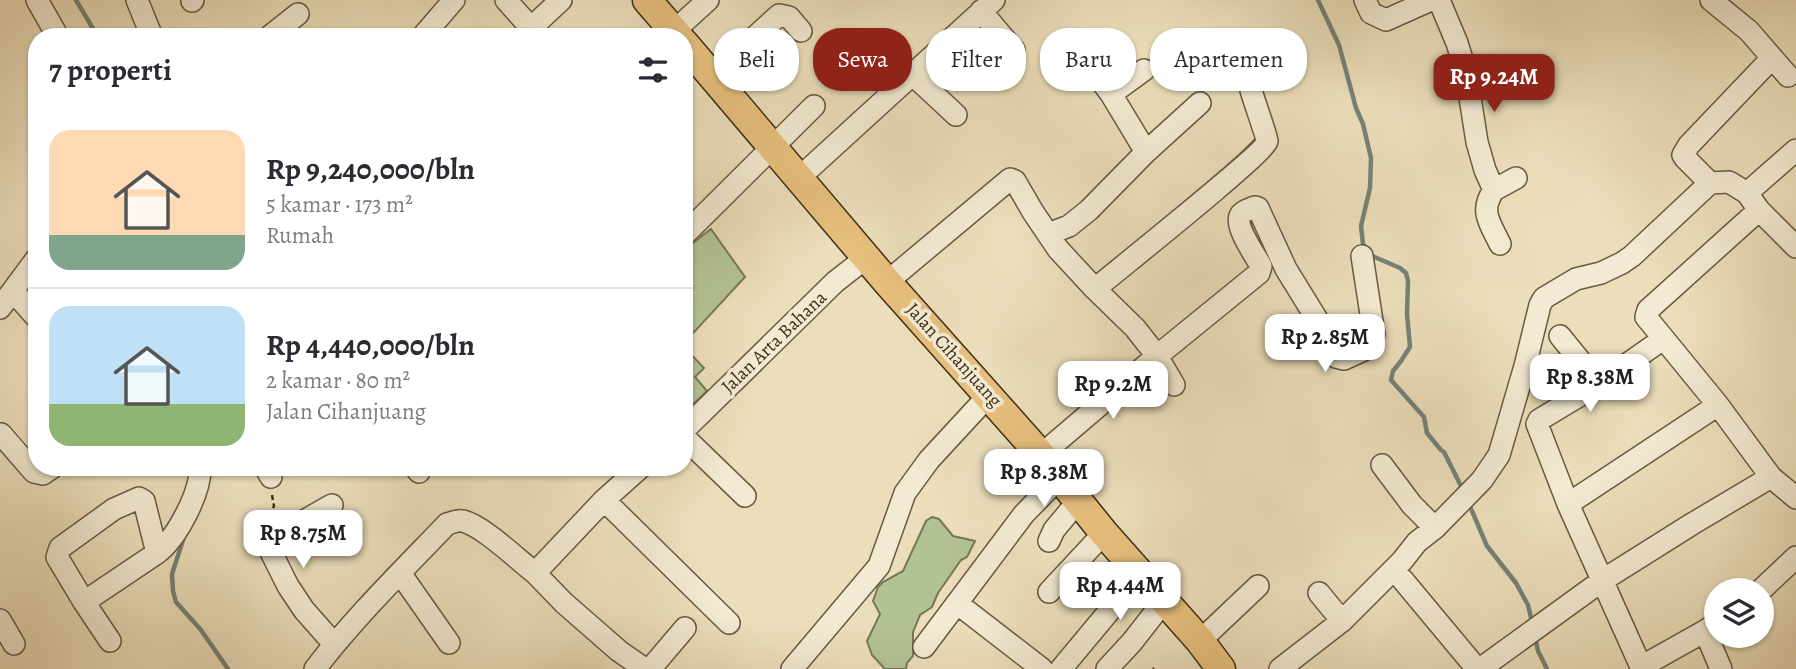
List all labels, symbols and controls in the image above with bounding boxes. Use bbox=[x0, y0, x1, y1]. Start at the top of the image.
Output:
chip: Beli bbox=[714, 28, 799, 91]
chip: Sewa bbox=[813, 28, 912, 91]
chip: Filter bbox=[926, 28, 1026, 91]
chip: Baru bbox=[1040, 28, 1136, 91]
chip: Apartemen bbox=[1150, 28, 1307, 91]
text: 7 properti bbox=[49, 50, 172, 90]
icon: filters bbox=[634, 51, 672, 89]
pin: Rp 9.24M bbox=[1422, 54, 1566, 114]
text: Rp 9.24M bbox=[1450, 61, 1538, 92]
text: Rp 9,240,000/bln bbox=[266, 149, 475, 189]
icon: home bbox=[105, 158, 189, 242]
text: 5 kamar · 173 m² bbox=[266, 189, 413, 220]
text: Rumah bbox=[266, 220, 334, 251]
street label: Jalan Arta Bahana bbox=[716, 285, 833, 399]
street label: Jalan Cihanjuang bbox=[900, 297, 1008, 413]
pin: Rp 2.85M bbox=[1253, 314, 1397, 374]
text: Rp 2.85M bbox=[1281, 321, 1369, 352]
text: Rp 4,440,000/bln bbox=[266, 325, 475, 365]
icon: home bbox=[105, 334, 189, 418]
pin: Rp 8.38M bbox=[1518, 354, 1662, 414]
text: Rp 8.38M bbox=[1546, 361, 1634, 392]
pin: Rp 9.2M bbox=[1048, 362, 1178, 421]
text: 2 kamar · 80 m² bbox=[266, 365, 410, 396]
text: Rp 9.2M bbox=[1074, 368, 1152, 399]
text: Jalan Cihanjuang bbox=[266, 396, 426, 427]
pin: Rp 8.38M bbox=[972, 449, 1116, 509]
text: Rp 8.38M bbox=[1000, 456, 1088, 487]
pin: Rp 8.75M bbox=[231, 510, 375, 570]
text: Rp 8.75M bbox=[260, 517, 347, 548]
pin: Rp 4.44M bbox=[1048, 562, 1192, 622]
text: Rp 4.44M bbox=[1076, 569, 1164, 600]
map controls bbox=[1704, 578, 1774, 648]
button: layers bbox=[1704, 578, 1774, 648]

